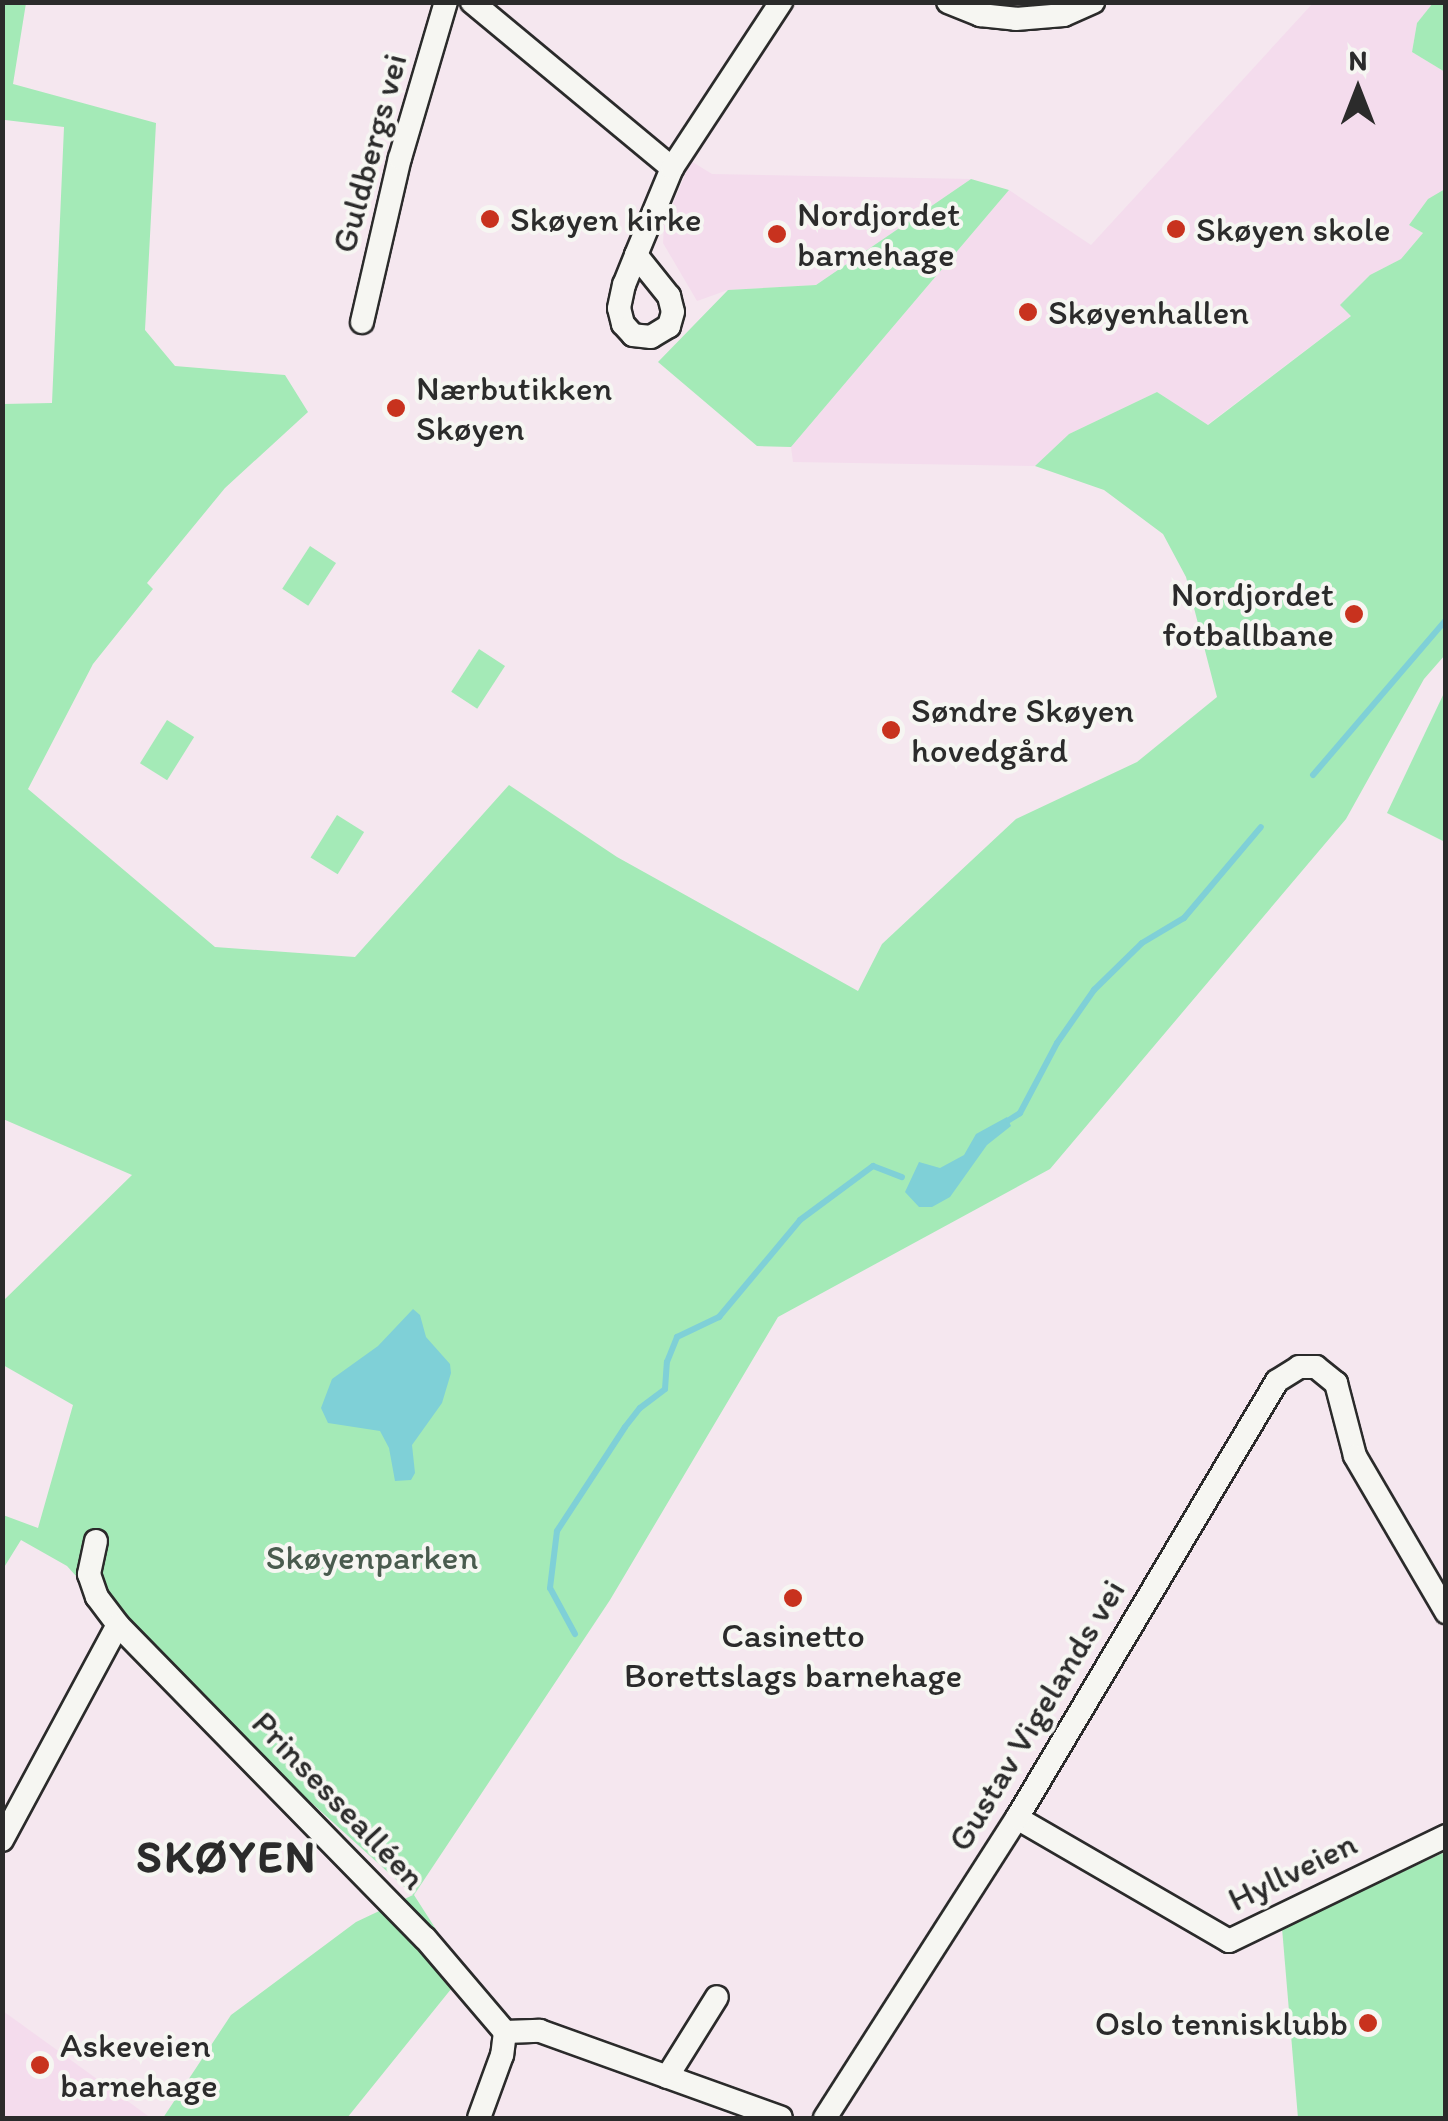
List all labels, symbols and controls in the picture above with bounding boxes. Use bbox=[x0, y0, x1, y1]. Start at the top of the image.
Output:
north arrow bbox=[1308, 40, 1408, 140]
text: N bbox=[1349, 43, 1367, 77]
street label: Guldbergs vei bbox=[322, 49, 416, 257]
place label: Nordjordet barnehage bbox=[797, 193, 960, 275]
place label: Skøyen kirke bbox=[510, 198, 701, 240]
marker: Skøyen kirke bbox=[479, 208, 501, 230]
place label: Skøyen skole bbox=[1196, 208, 1390, 250]
marker: Skøyen skole bbox=[1165, 218, 1187, 240]
marker: Nordjordet barnehage bbox=[766, 223, 788, 245]
place label: Skøyenhallen bbox=[1048, 291, 1249, 333]
marker: Skøyenhallen bbox=[1017, 301, 1039, 323]
place label: Nærbutikken Skøyen bbox=[416, 367, 612, 449]
marker: Nærbutikken Skøyen bbox=[385, 397, 407, 419]
place label: Nordjordet fotballbane bbox=[1162, 573, 1334, 655]
marker: Nordjordet fotballbane bbox=[1343, 603, 1365, 625]
place label: Søndre Skøyen hovedgård bbox=[911, 689, 1134, 771]
marker: Søndre Skøyen hovedgård bbox=[880, 719, 902, 741]
park label: Skøyenparken bbox=[266, 1536, 478, 1578]
street label: Gustav Vigelands vei bbox=[938, 1571, 1134, 1859]
marker: Casinetto Borettslags barnehage bbox=[782, 1587, 804, 1609]
place label: Casinetto Borettslags barnehage bbox=[624, 1614, 962, 1696]
street label: Prinsessealléen bbox=[243, 1702, 435, 1898]
street label: Hyllveien bbox=[1221, 1822, 1363, 1920]
district label: SKØYEN bbox=[136, 1830, 318, 1884]
place label: Oslo tennisklubb bbox=[1095, 2002, 1348, 2044]
marker: Oslo tennisklubb bbox=[1357, 2012, 1379, 2034]
place label: Askeveien barnehage bbox=[60, 2024, 218, 2106]
marker: Askeveien barnehage bbox=[29, 2054, 51, 2076]

